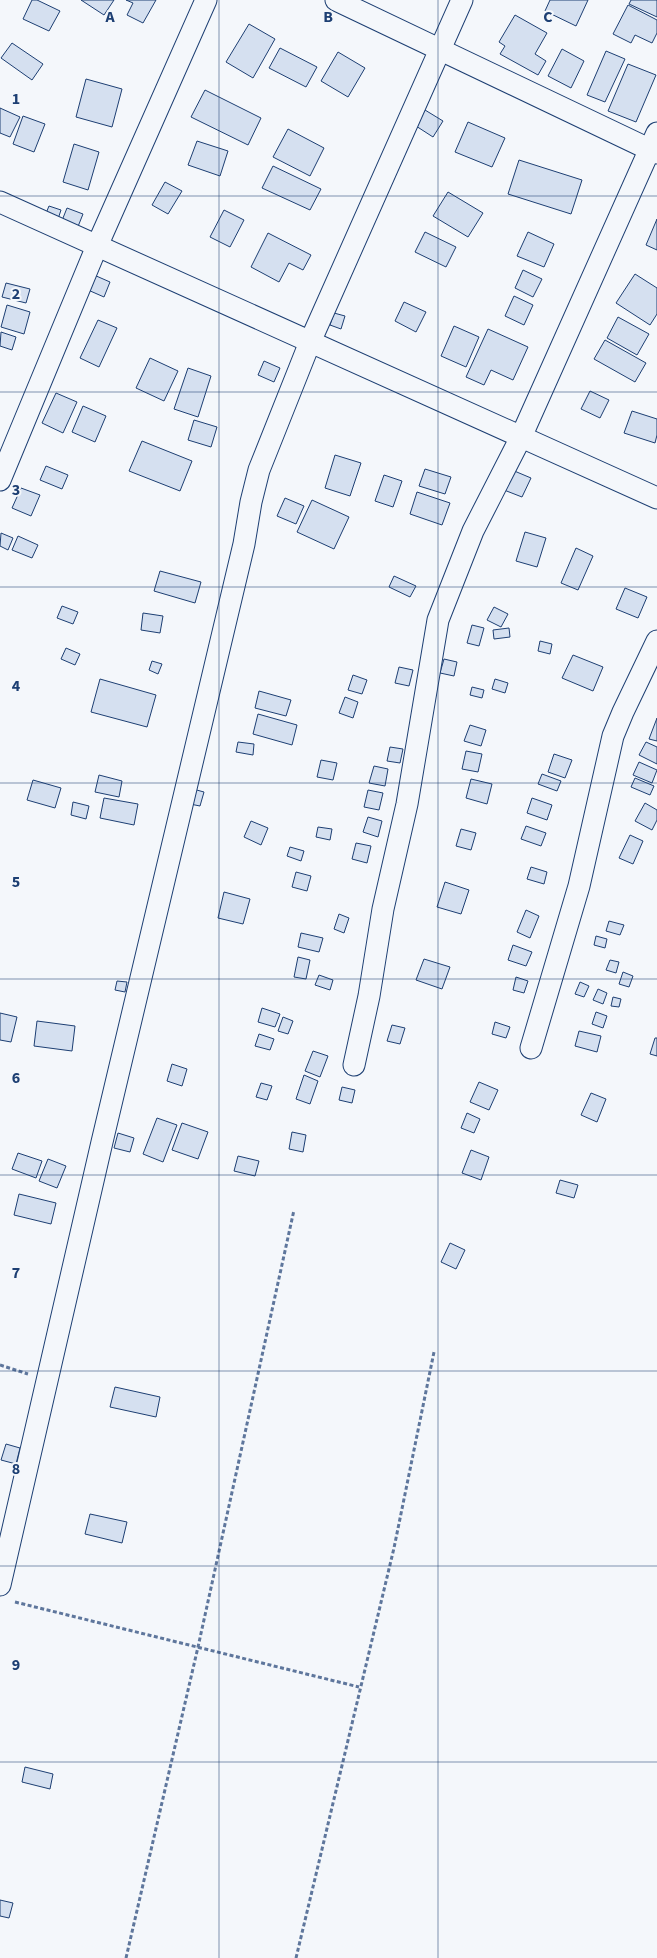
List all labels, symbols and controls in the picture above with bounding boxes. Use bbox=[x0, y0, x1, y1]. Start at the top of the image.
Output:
text: A bbox=[104, 6, 115, 28]
text: B bbox=[323, 6, 333, 28]
text: C bbox=[543, 6, 553, 28]
text: 1 bbox=[12, 88, 20, 110]
text: 2 bbox=[12, 283, 20, 305]
text: 3 bbox=[12, 479, 20, 501]
text: 4 bbox=[12, 675, 21, 697]
text: 5 bbox=[12, 871, 20, 893]
text: 6 bbox=[12, 1067, 20, 1089]
text: 7 bbox=[12, 1262, 20, 1284]
text: 8 bbox=[12, 1458, 20, 1480]
text: 9 bbox=[12, 1654, 20, 1676]

